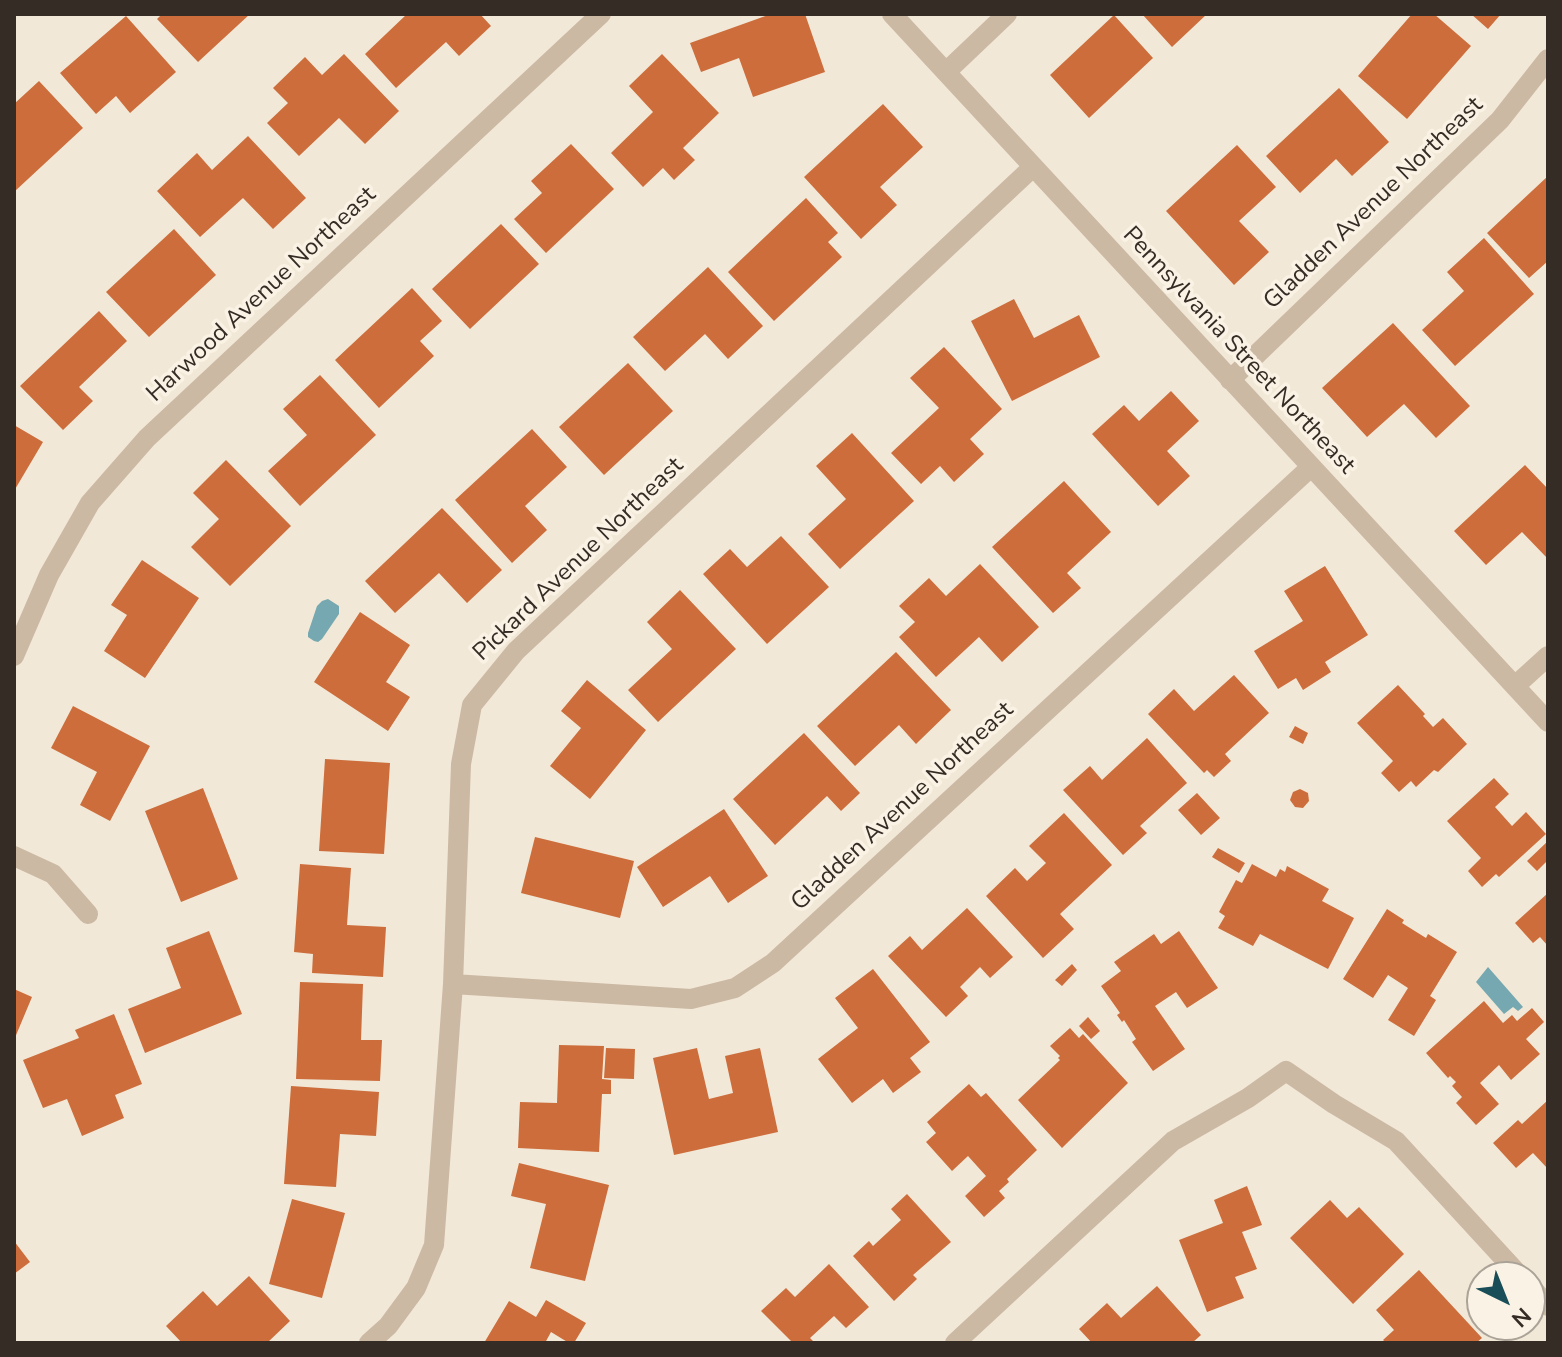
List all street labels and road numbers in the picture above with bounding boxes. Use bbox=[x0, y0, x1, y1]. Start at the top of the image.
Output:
street label: Gladden Avenue Northeast bbox=[1258, 92, 1490, 316]
street label: Harwood Avenue Northeast bbox=[141, 181, 383, 409]
street label: Pennsylvania Street Northeast bbox=[1116, 221, 1360, 481]
street label: Pickard Avenue Northeast bbox=[468, 452, 690, 668]
street label: Gladden Avenue Northeast bbox=[786, 696, 1020, 918]

